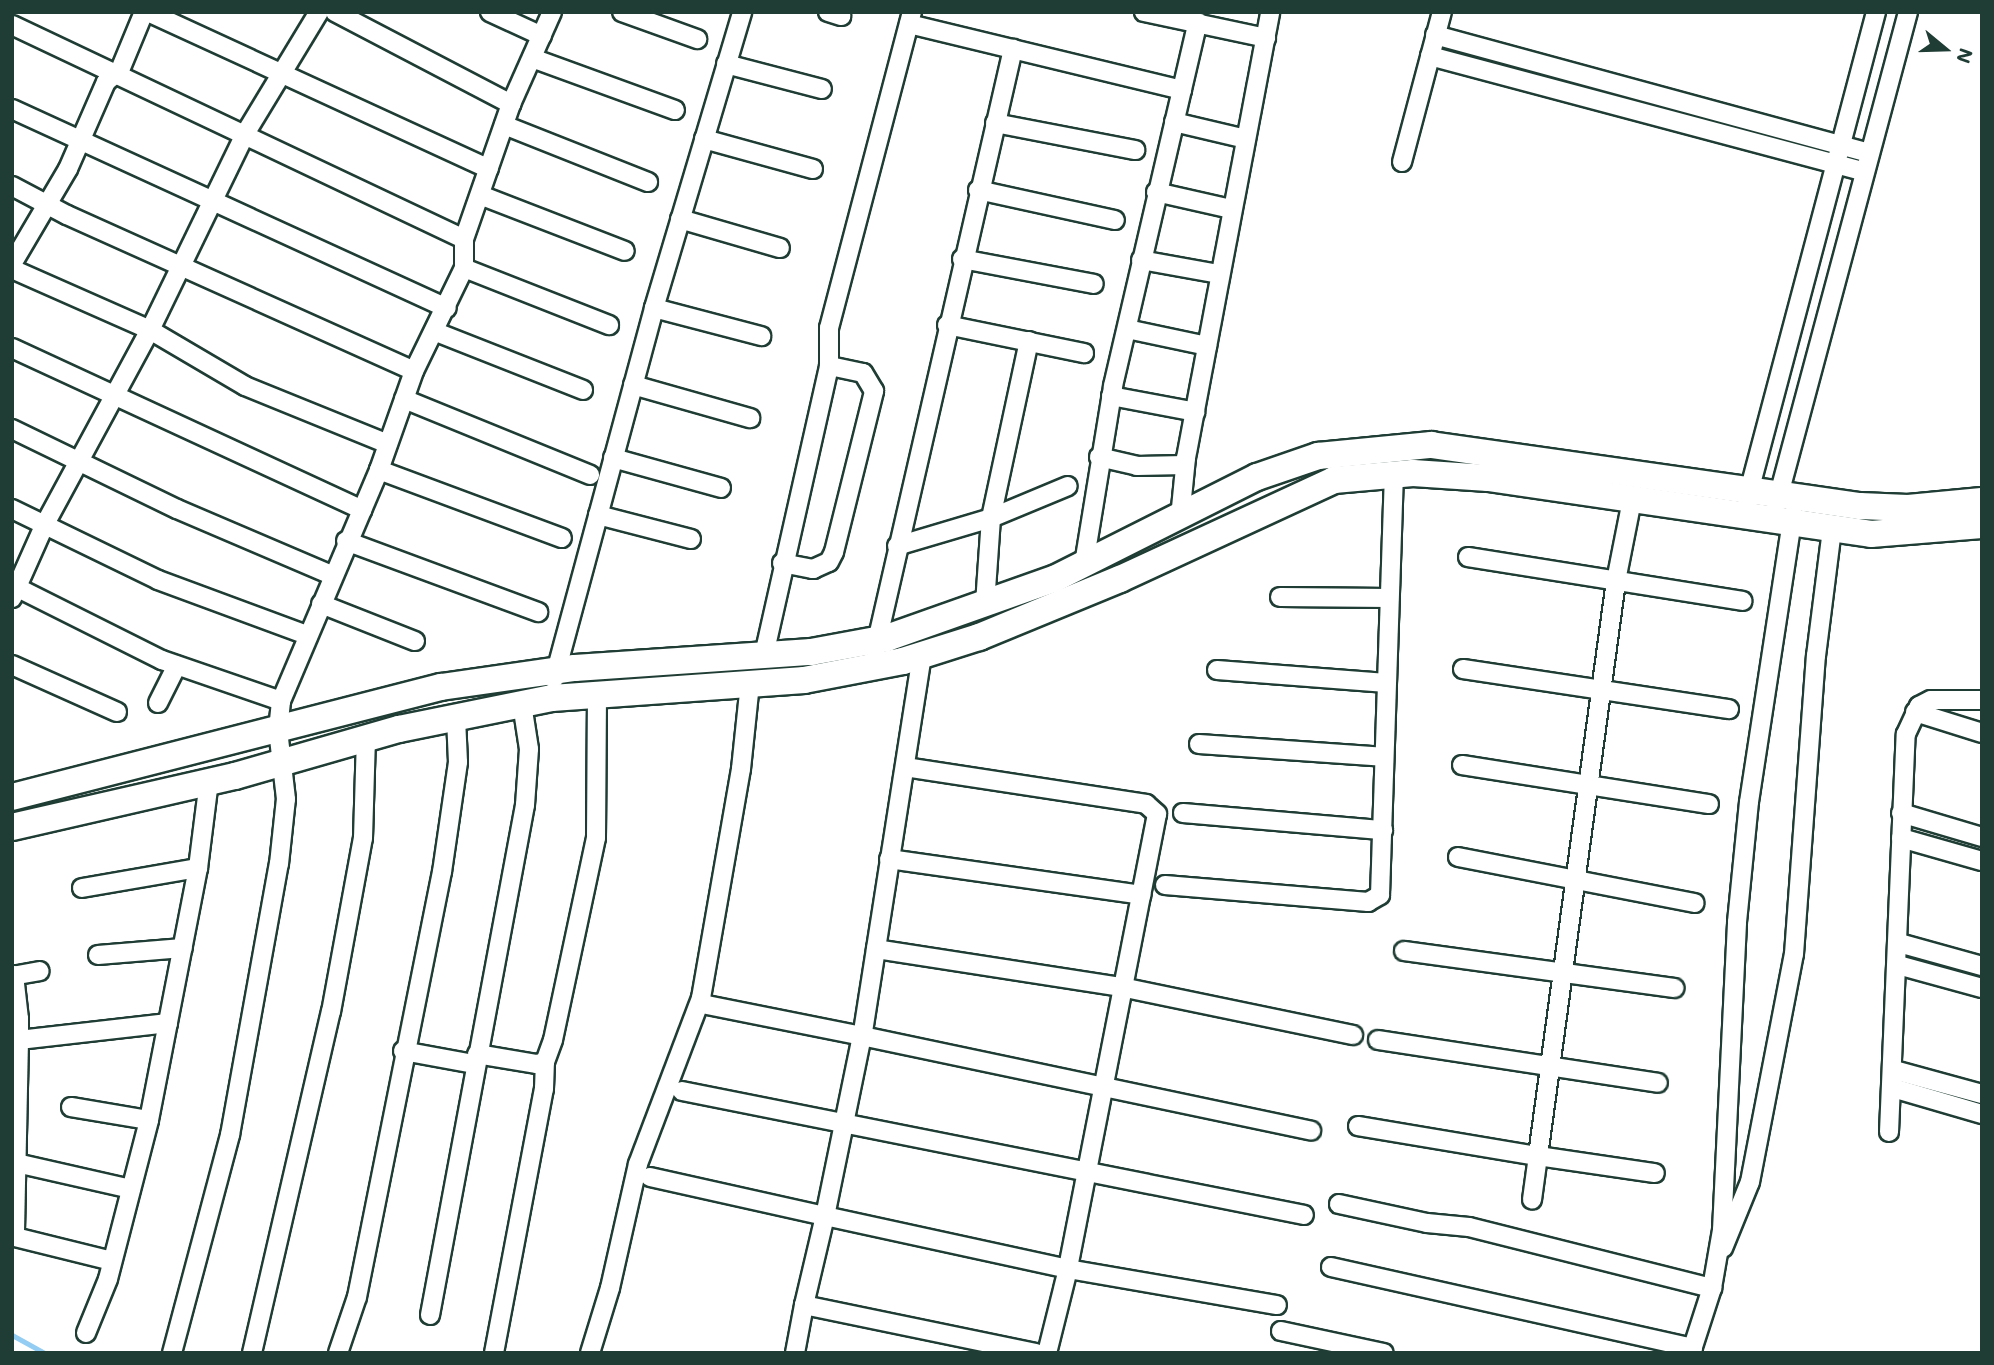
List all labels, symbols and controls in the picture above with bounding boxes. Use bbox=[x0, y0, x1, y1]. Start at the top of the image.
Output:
north arrow bbox=[1910, 14, 1980, 84]
text: N bbox=[1951, 45, 1979, 67]

